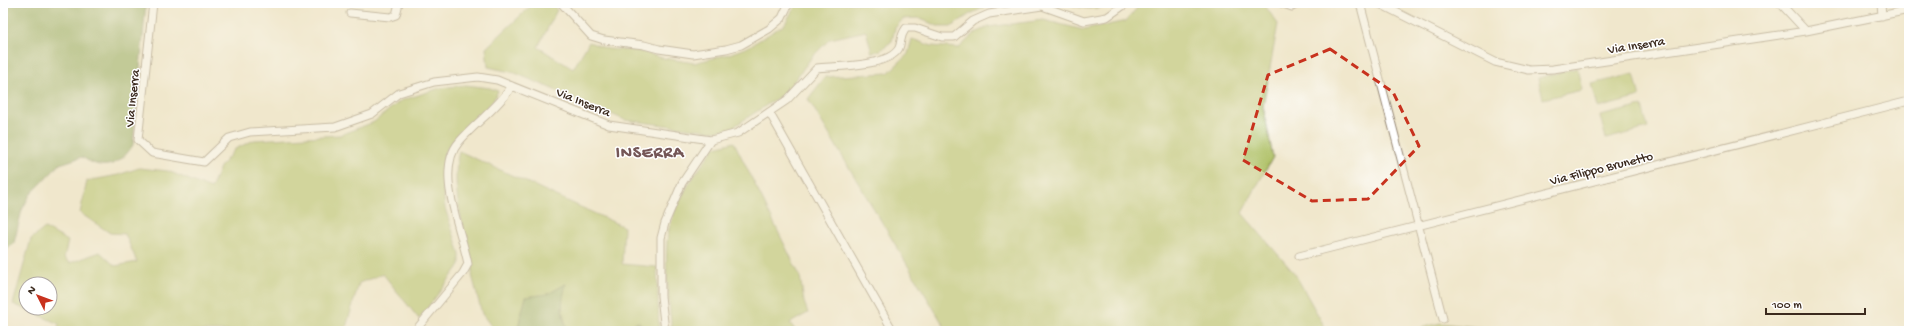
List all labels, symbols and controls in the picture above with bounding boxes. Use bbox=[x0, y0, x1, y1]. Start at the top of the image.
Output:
street label: Via Inserra bbox=[1606, 34, 1667, 59]
street label: Via Inserra bbox=[123, 68, 144, 129]
street label: Via Inserra bbox=[553, 85, 613, 121]
district label: INSERRA bbox=[616, 144, 685, 164]
street label: Via Filippo Brunetto bbox=[1548, 149, 1655, 190]
north arrow bbox=[18, 276, 58, 316]
text: N bbox=[25, 284, 39, 297]
scale bar bbox=[1766, 290, 1865, 316]
text: 100 m bbox=[1771, 299, 1802, 313]

